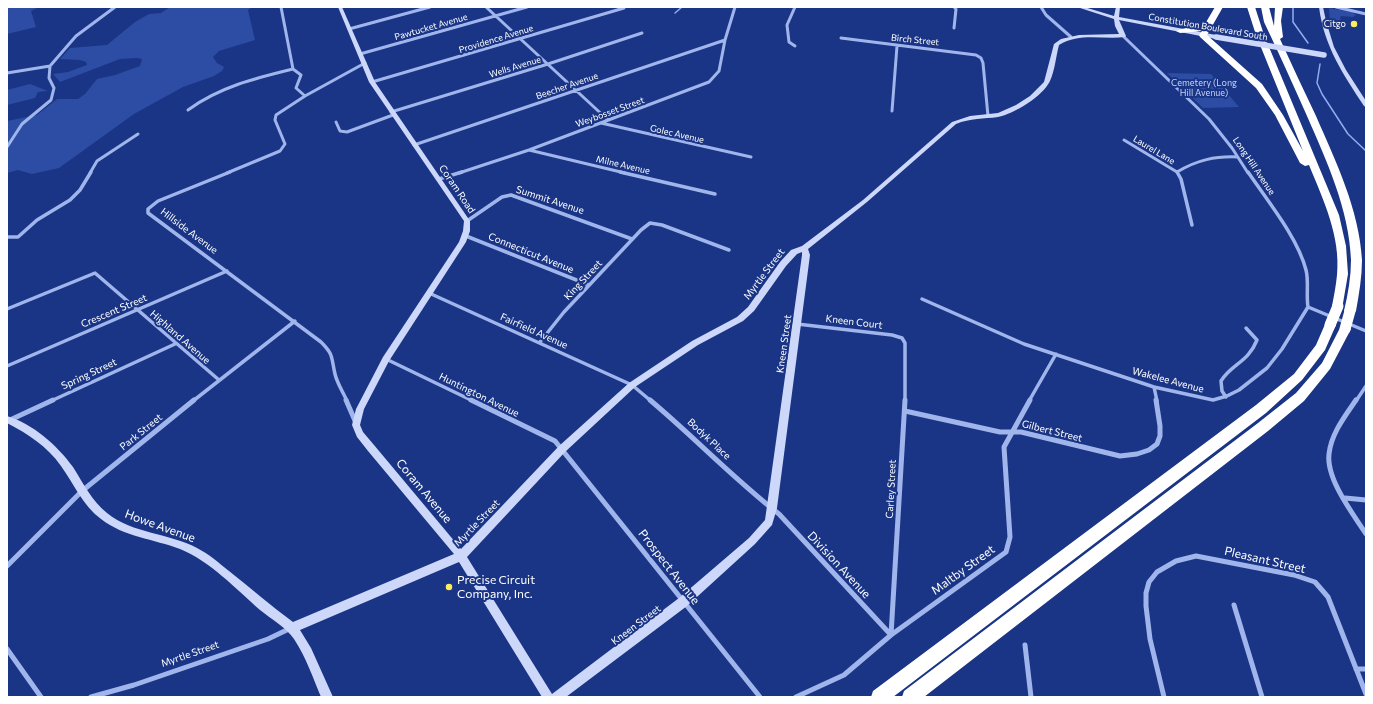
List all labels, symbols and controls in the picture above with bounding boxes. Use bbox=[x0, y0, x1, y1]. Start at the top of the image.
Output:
street label: Pawtucket Avenue bbox=[393, 11, 469, 43]
street label: Constitution Boulevard South bbox=[1147, 11, 1269, 43]
place label: Citgo bbox=[1324, 19, 1346, 29]
marker: Citgo bbox=[1349, 19, 1359, 29]
street label: Providence Avenue bbox=[457, 23, 535, 55]
street label: Birch Street bbox=[890, 32, 940, 48]
street label: Wells Avenue bbox=[488, 54, 542, 80]
street label: Beecher Avenue bbox=[535, 70, 599, 102]
park label: Cemetery (Long Hill Avenue) bbox=[1171, 78, 1237, 99]
street label: Weybosset Street bbox=[574, 95, 646, 129]
street label: Golec Avenue bbox=[649, 123, 705, 145]
street label: Laurel Lane bbox=[1131, 133, 1177, 167]
street label: Long Hill Avenue bbox=[1231, 135, 1277, 197]
street label: Milne Avenue bbox=[595, 154, 651, 176]
street label: Coram Road bbox=[436, 162, 478, 216]
street label: Summit Avenue bbox=[514, 183, 586, 217]
street label: Hillside Avenue bbox=[158, 206, 220, 256]
street label: Connecticut Avenue bbox=[487, 230, 575, 276]
street label: Myrtle Street bbox=[741, 246, 787, 302]
street label: King Street bbox=[561, 257, 605, 303]
street label: Crescent Street bbox=[79, 292, 149, 330]
street label: Highland Avenue bbox=[147, 308, 213, 366]
street label: Fairfield Avenue bbox=[498, 311, 570, 351]
street label: Kneen Court bbox=[825, 313, 883, 331]
street label: Kneen Street bbox=[774, 314, 794, 374]
street label: Spring Street bbox=[59, 356, 119, 392]
street label: Wakelee Avenue bbox=[1131, 365, 1205, 395]
street label: Huntington Avenue bbox=[437, 370, 521, 420]
street label: Park Street bbox=[117, 411, 165, 453]
street label: Bodyk Place bbox=[685, 416, 733, 462]
street label: Gilbert Street bbox=[1021, 418, 1083, 444]
street label: Coram Avenue bbox=[393, 456, 455, 526]
street label: Carley Street bbox=[883, 459, 899, 519]
street label: Myrtle Street bbox=[452, 497, 502, 549]
street label: Howe Avenue bbox=[123, 507, 197, 545]
street label: Prospect Avenue bbox=[635, 527, 703, 607]
street label: Division Avenue bbox=[804, 529, 874, 601]
street label: Maltby Street bbox=[928, 542, 998, 598]
street label: Pleasant Street bbox=[1223, 544, 1307, 576]
place label: Precise Circuit Company, Inc. bbox=[457, 573, 535, 601]
marker: Precise Circuit Company, Inc. bbox=[444, 582, 454, 592]
street label: Kneen Street bbox=[609, 602, 663, 648]
street label: Myrtle Street bbox=[159, 638, 221, 670]

